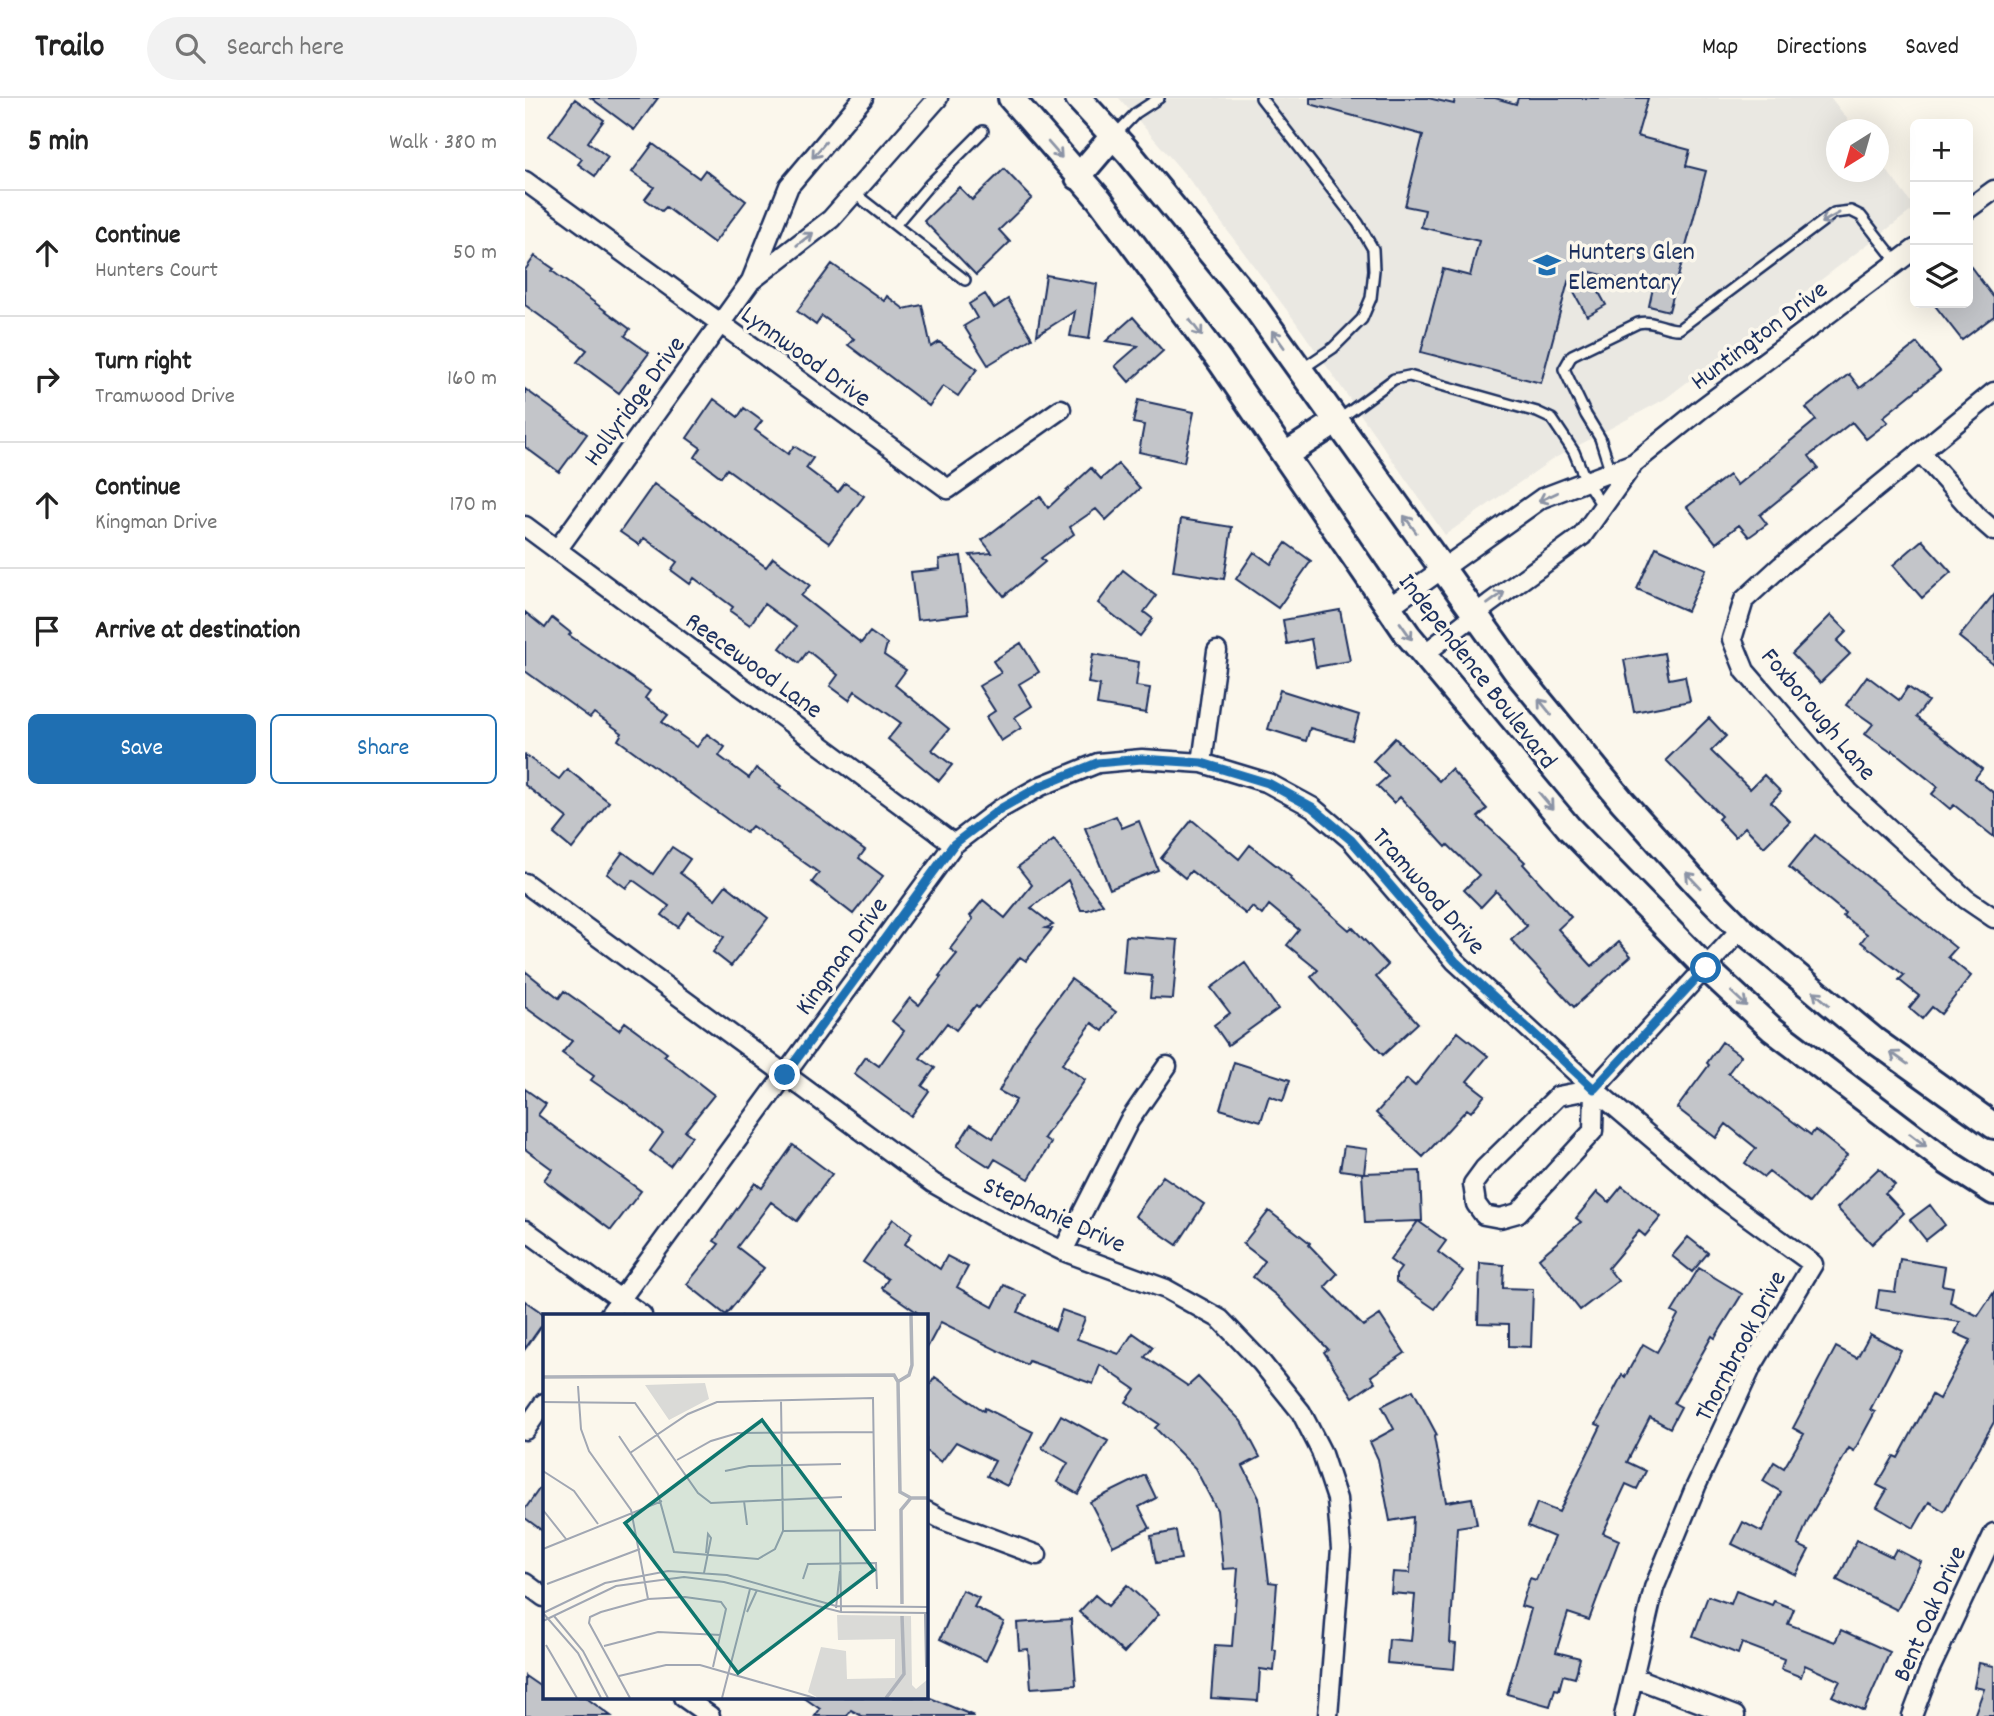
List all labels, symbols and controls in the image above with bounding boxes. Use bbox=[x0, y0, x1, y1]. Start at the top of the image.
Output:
search box bbox=[147, 17, 637, 80]
text: Trailo bbox=[35, 25, 105, 72]
icon: search bbox=[171, 29, 209, 67]
text: Search here bbox=[227, 30, 344, 67]
text: Map bbox=[1702, 31, 1738, 65]
text: Directions bbox=[1776, 31, 1867, 65]
text: Saved bbox=[1905, 31, 1959, 65]
north arrow bbox=[1826, 119, 1889, 182]
map controls bbox=[1910, 119, 1973, 308]
button: + bbox=[1910, 119, 1973, 182]
text: 5 min bbox=[28, 122, 89, 165]
text: Walk · 380 m bbox=[389, 127, 497, 160]
one-way arrow bbox=[811, 141, 827, 159]
one-way arrow bbox=[1047, 141, 1063, 159]
button: − bbox=[1910, 182, 1973, 245]
one-way arrow bbox=[1820, 211, 1840, 225]
text: Continue bbox=[95, 218, 180, 255]
one-way arrow bbox=[795, 232, 814, 247]
icon: ahead bbox=[28, 234, 66, 272]
place label: Hunters Glen Elementary bbox=[1568, 235, 1695, 302]
text: 50 m bbox=[453, 237, 497, 270]
button: layers bbox=[1910, 245, 1973, 308]
school or university icon: Hunters Glen Elementary bbox=[1532, 250, 1562, 280]
text: Hunters Court bbox=[95, 255, 218, 288]
street label: Huntington Drive bbox=[1684, 273, 1837, 401]
street label: Lynnwood Drive bbox=[732, 298, 878, 418]
one-way arrow bbox=[1189, 318, 1203, 337]
street label: Hollyridge Drive bbox=[576, 329, 696, 475]
one-way arrow bbox=[1271, 330, 1285, 349]
text: Turn right bbox=[95, 344, 192, 381]
icon: right bbox=[28, 360, 66, 398]
text: 160 m bbox=[447, 363, 497, 396]
text: Tramwood Drive bbox=[95, 381, 235, 414]
text: Continue bbox=[95, 470, 180, 507]
icon: ahead bbox=[28, 486, 66, 524]
text: 170 m bbox=[450, 489, 497, 522]
one-way arrow bbox=[1538, 491, 1559, 504]
text: Kingman Drive bbox=[95, 507, 217, 540]
one-way arrow bbox=[1403, 515, 1417, 534]
street label: Independence Boulevard bbox=[1388, 566, 1565, 778]
one-way arrow bbox=[1487, 591, 1506, 606]
street label: Reecewood Lane bbox=[677, 604, 829, 729]
icon: arrive bbox=[28, 612, 66, 650]
text: Arrive at destination bbox=[95, 613, 300, 650]
one-way arrow bbox=[1398, 622, 1413, 641]
street label: Foxborough Lane bbox=[1751, 641, 1884, 790]
one-way arrow bbox=[1537, 699, 1553, 717]
button: Save bbox=[28, 714, 256, 784]
button: Share bbox=[270, 714, 497, 784]
one-way arrow bbox=[1538, 792, 1554, 810]
street label: Tramwood Drive bbox=[1361, 820, 1493, 964]
one-way arrow bbox=[1685, 872, 1702, 889]
street label: Kingman Drive bbox=[787, 890, 898, 1024]
route start bbox=[1690, 952, 1721, 983]
one-way arrow bbox=[1812, 990, 1830, 1006]
one-way arrow bbox=[1730, 991, 1748, 1007]
one-way arrow bbox=[1890, 1051, 1909, 1065]
route end bbox=[769, 1059, 800, 1090]
one-way arrow bbox=[1908, 1133, 1926, 1148]
street label: Stephanie Drive bbox=[976, 1168, 1131, 1264]
street label: Thornbrook Drive bbox=[1687, 1265, 1797, 1429]
inset map bbox=[543, 1314, 927, 1698]
street label: Bent Oak Drive bbox=[1885, 1541, 1978, 1688]

